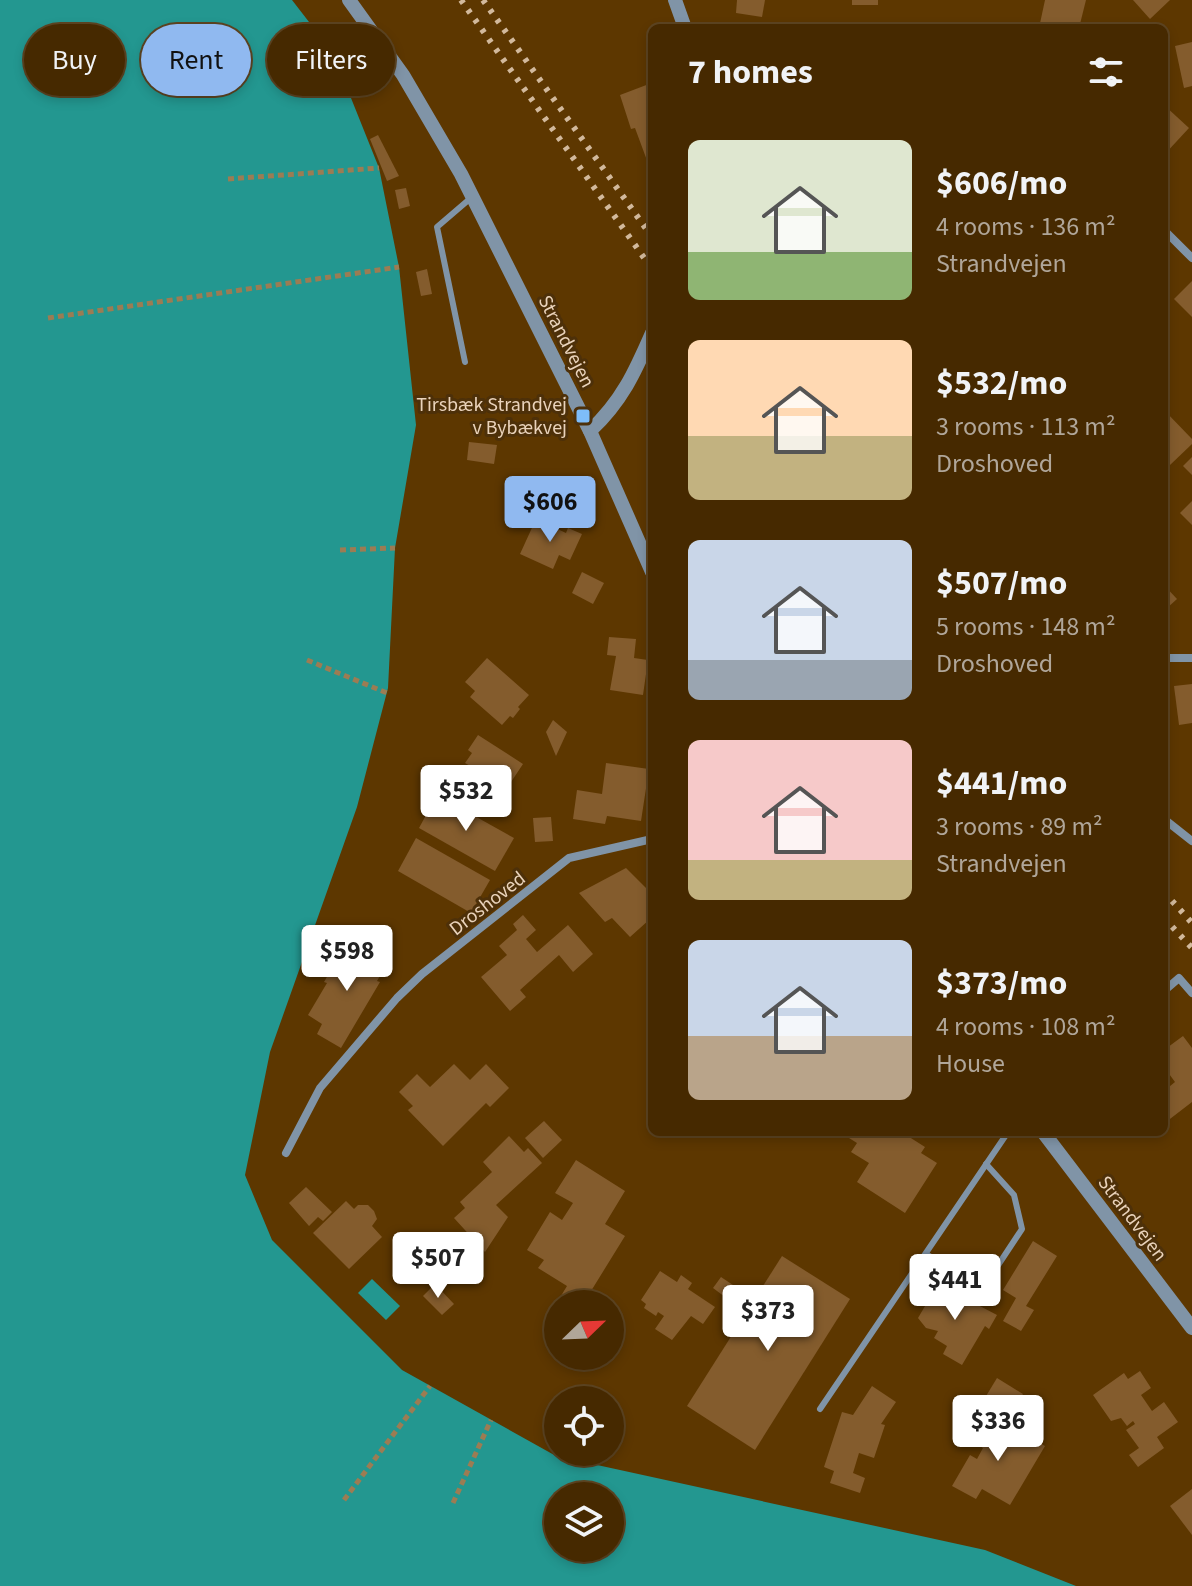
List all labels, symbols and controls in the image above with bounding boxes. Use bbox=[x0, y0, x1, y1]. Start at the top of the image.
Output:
chip: Buy bbox=[24, 24, 125, 96]
chip: Rent bbox=[141, 24, 251, 96]
chip: Filters bbox=[267, 24, 395, 96]
text: 7 homes bbox=[688, 48, 813, 97]
icon: filters bbox=[1084, 50, 1128, 94]
text: $606/mo bbox=[936, 159, 1067, 208]
icon: home bbox=[752, 172, 848, 268]
text: 4 rooms · 136 m² bbox=[936, 208, 1115, 245]
text: Strandvejen bbox=[936, 245, 1067, 282]
street label: Strandvejen bbox=[531, 290, 601, 393]
text: $532/mo bbox=[936, 359, 1067, 408]
icon: home bbox=[752, 372, 848, 468]
place label: Tirsbæk Strandvej v Bybækvej bbox=[416, 391, 567, 442]
marker: Tirsbæk Strandvej v Bybækvej bbox=[574, 407, 592, 425]
text: 3 rooms · 113 m² bbox=[936, 408, 1115, 445]
text: Droshoved bbox=[936, 445, 1053, 482]
pin: $606 bbox=[503, 476, 597, 544]
text: $606 bbox=[523, 483, 577, 520]
text: $507/mo bbox=[936, 559, 1067, 608]
icon: home bbox=[752, 572, 848, 668]
text: 5 rooms · 148 m² bbox=[936, 608, 1115, 645]
text: Droshoved bbox=[936, 645, 1053, 682]
text: $441/mo bbox=[936, 759, 1067, 808]
pin: $532 bbox=[419, 765, 513, 833]
text: $532 bbox=[439, 772, 493, 809]
icon: home bbox=[752, 772, 848, 868]
text: 3 rooms · 89 m² bbox=[936, 808, 1103, 845]
text: Strandvejen bbox=[936, 845, 1067, 882]
street label: Droshoved bbox=[443, 865, 532, 943]
pin: $598 bbox=[300, 925, 394, 993]
text: $598 bbox=[320, 932, 374, 969]
text: $373/mo bbox=[936, 959, 1067, 1008]
icon: home bbox=[752, 972, 848, 1068]
text: 4 rooms · 108 m² bbox=[936, 1008, 1115, 1045]
text: House bbox=[936, 1045, 1005, 1082]
street label: Strandvejen bbox=[1091, 1170, 1174, 1267]
pin: $507 bbox=[391, 1232, 485, 1300]
text: $507 bbox=[411, 1239, 465, 1276]
pin: $441 bbox=[908, 1254, 1002, 1322]
text: $441 bbox=[928, 1261, 982, 1298]
pin: $373 bbox=[721, 1285, 815, 1353]
north arrow bbox=[544, 1290, 624, 1370]
map controls bbox=[544, 1290, 624, 1562]
text: $373 bbox=[741, 1292, 795, 1329]
button: locate bbox=[544, 1386, 624, 1466]
pin: $336 bbox=[951, 1395, 1045, 1463]
text: $336 bbox=[971, 1402, 1025, 1439]
button: layers bbox=[544, 1482, 624, 1562]

